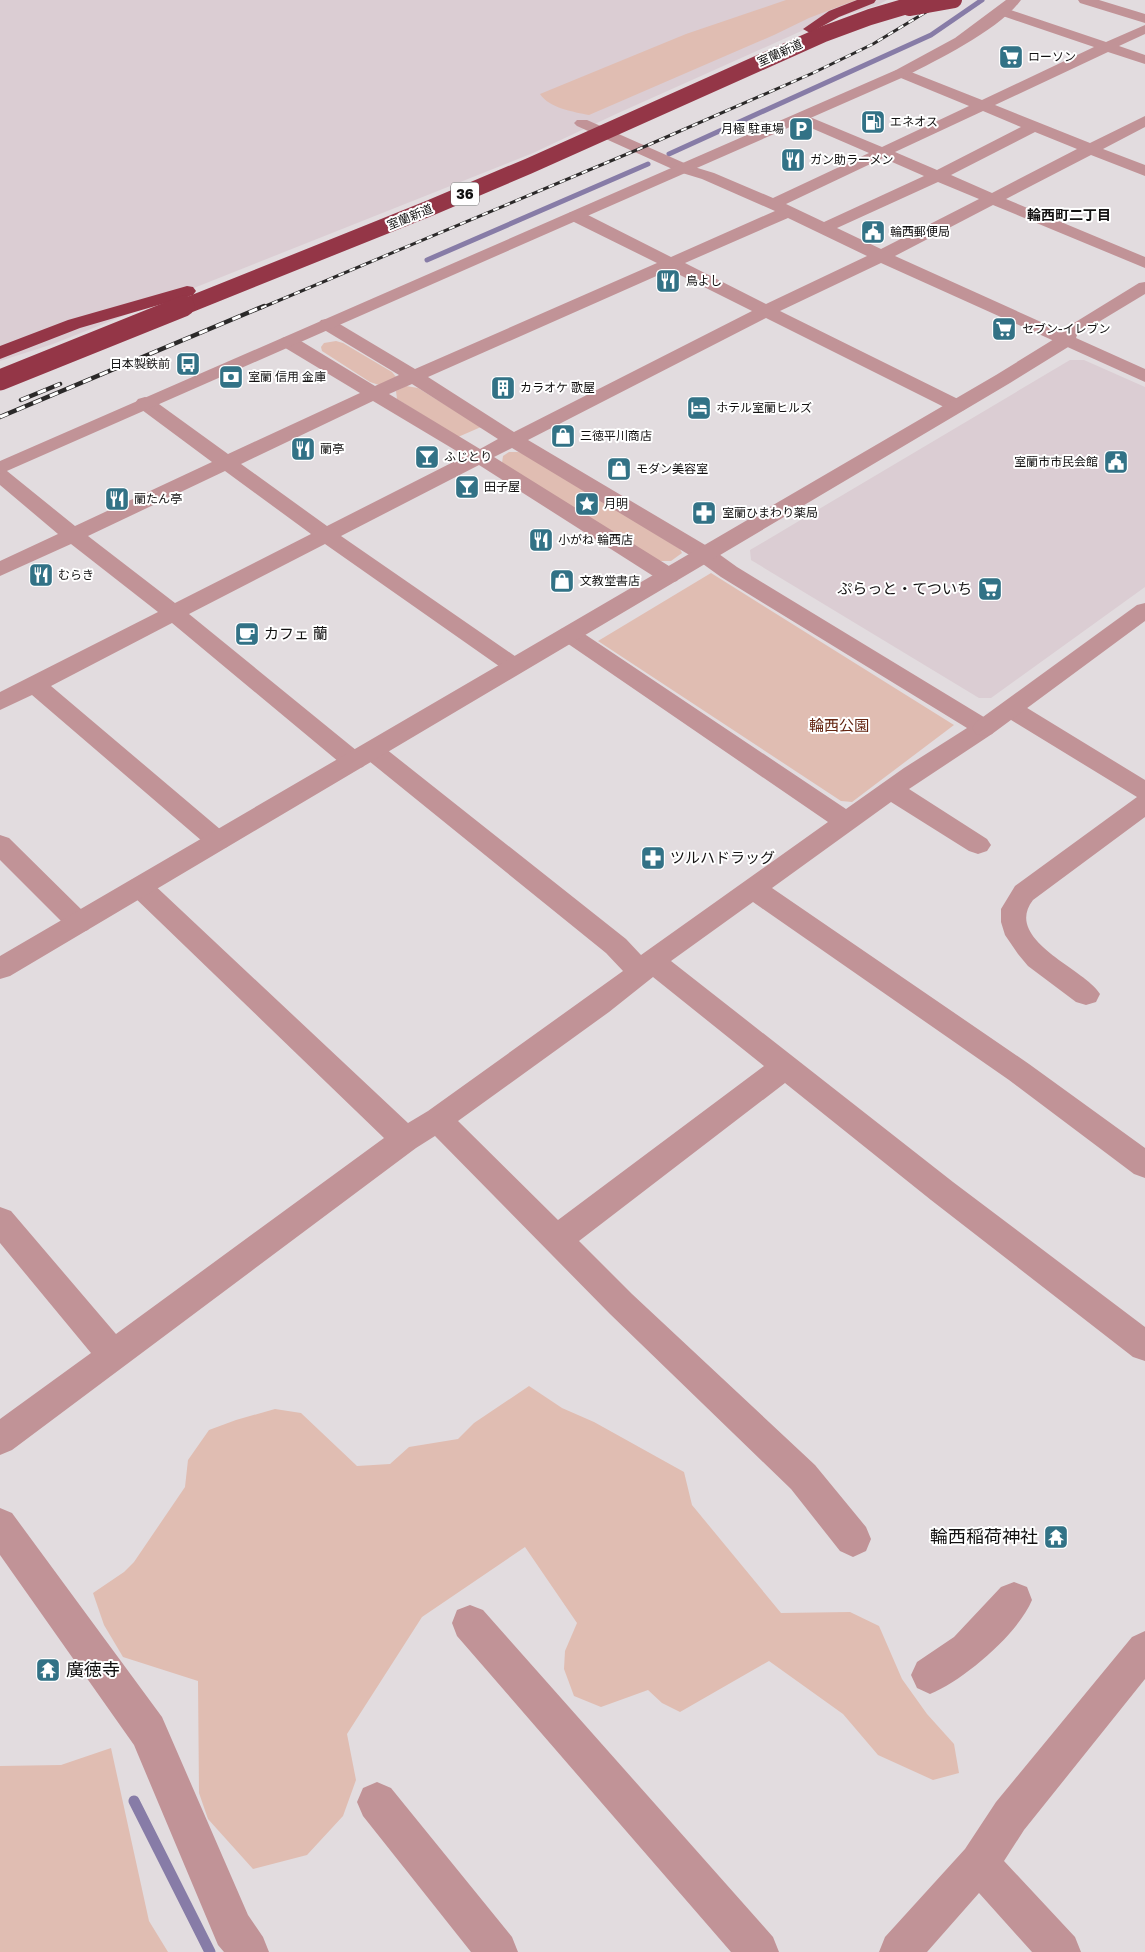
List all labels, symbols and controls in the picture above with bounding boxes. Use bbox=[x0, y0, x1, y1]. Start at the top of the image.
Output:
street label: 室蘭新道 bbox=[755, 36, 805, 69]
supermarket icon: ローソン bbox=[998, 44, 1024, 70]
place label: ローソン bbox=[1028, 49, 1076, 64]
fuel station icon: エネオス bbox=[860, 109, 886, 135]
place label: エネオス bbox=[890, 114, 938, 129]
parking icon: 月極 駐車場 bbox=[788, 116, 814, 142]
place label: 月極 駐車場 bbox=[721, 121, 784, 136]
restaurant icon: ガン助ラーメン bbox=[780, 147, 806, 173]
place label: ガン助ラーメン bbox=[810, 152, 894, 167]
road number: 36 bbox=[451, 182, 479, 205]
street label: 室蘭新道 bbox=[385, 201, 435, 232]
district label: 輪西町二丁目 bbox=[1027, 206, 1111, 223]
public building icon: 輪西郵便局 bbox=[860, 219, 886, 245]
place label: 輪西郵便局 bbox=[890, 224, 950, 239]
restaurant icon: 鳥よし bbox=[655, 268, 681, 294]
place label: 鳥よし bbox=[686, 273, 722, 288]
supermarket icon: セブン-イレブン bbox=[991, 316, 1017, 342]
place label: セブン-イレブン bbox=[1022, 321, 1111, 336]
bus stop icon: 日本製鉄前 bbox=[175, 351, 201, 377]
place label: 日本製鉄前 bbox=[110, 356, 170, 371]
bank icon: 室蘭 信用 金庫 bbox=[218, 364, 244, 390]
place label: 室蘭 信用 金庫 bbox=[248, 369, 326, 384]
building icon: カラオケ 歌屋 bbox=[490, 375, 516, 401]
place label: カラオケ 歌屋 bbox=[520, 380, 595, 395]
hotel icon: ホテル室蘭ヒルズ bbox=[686, 395, 712, 421]
place label: ホテル室蘭ヒルズ bbox=[716, 400, 812, 415]
shop icon: 三徳平川商店 bbox=[550, 423, 576, 449]
place label: 三徳平川商店 bbox=[580, 428, 652, 443]
restaurant icon: 蘭亭 bbox=[290, 436, 316, 462]
place label: 蘭亭 bbox=[320, 441, 344, 456]
bar icon: ふじとり bbox=[414, 444, 440, 470]
place label: ふじとり bbox=[444, 449, 492, 464]
public building icon: 室蘭市市民会館 bbox=[1103, 449, 1129, 475]
place label: 室蘭市市民会館 bbox=[1014, 454, 1098, 469]
shop icon: モダン美容室 bbox=[606, 456, 632, 482]
place label: モダン美容室 bbox=[636, 461, 708, 476]
bar icon: 田子屋 bbox=[454, 474, 480, 500]
place label: 田子屋 bbox=[484, 479, 520, 494]
restaurant icon: 蘭たん亭 bbox=[104, 486, 130, 512]
place label: 蘭たん亭 bbox=[134, 491, 182, 506]
place icon: 月明 bbox=[574, 491, 600, 517]
place label: 月明 bbox=[604, 496, 628, 511]
pharmacy icon: 室蘭ひまわり薬局 bbox=[691, 500, 717, 526]
place label: 室蘭ひまわり薬局 bbox=[722, 505, 818, 520]
restaurant icon: 小がね 輪西店 bbox=[528, 527, 554, 553]
place label: 小がね 輪西店 bbox=[558, 532, 633, 547]
restaurant icon: むらき bbox=[28, 562, 54, 588]
place label: むらき bbox=[58, 567, 94, 582]
shop icon: 文教堂書店 bbox=[549, 568, 575, 594]
place label: 文教堂書店 bbox=[580, 573, 640, 588]
supermarket icon: ぷらっと・てついち bbox=[977, 576, 1003, 602]
place label: ぷらっと・てついち bbox=[837, 579, 972, 597]
cafe icon: カフェ 蘭 bbox=[234, 621, 260, 647]
place label: カフェ 蘭 bbox=[264, 624, 328, 642]
park label: 輪西公園 bbox=[809, 716, 869, 734]
pharmacy icon: ツルハドラッグ bbox=[640, 845, 666, 871]
place label: ツルハドラッグ bbox=[670, 848, 775, 866]
temple icon: 輪西稲荷神社 bbox=[1043, 1524, 1069, 1550]
place label: 輪西稲荷神社 bbox=[930, 1525, 1038, 1547]
temple icon: 廣徳寺 bbox=[35, 1657, 61, 1683]
place label: 廣徳寺 bbox=[66, 1658, 120, 1680]

